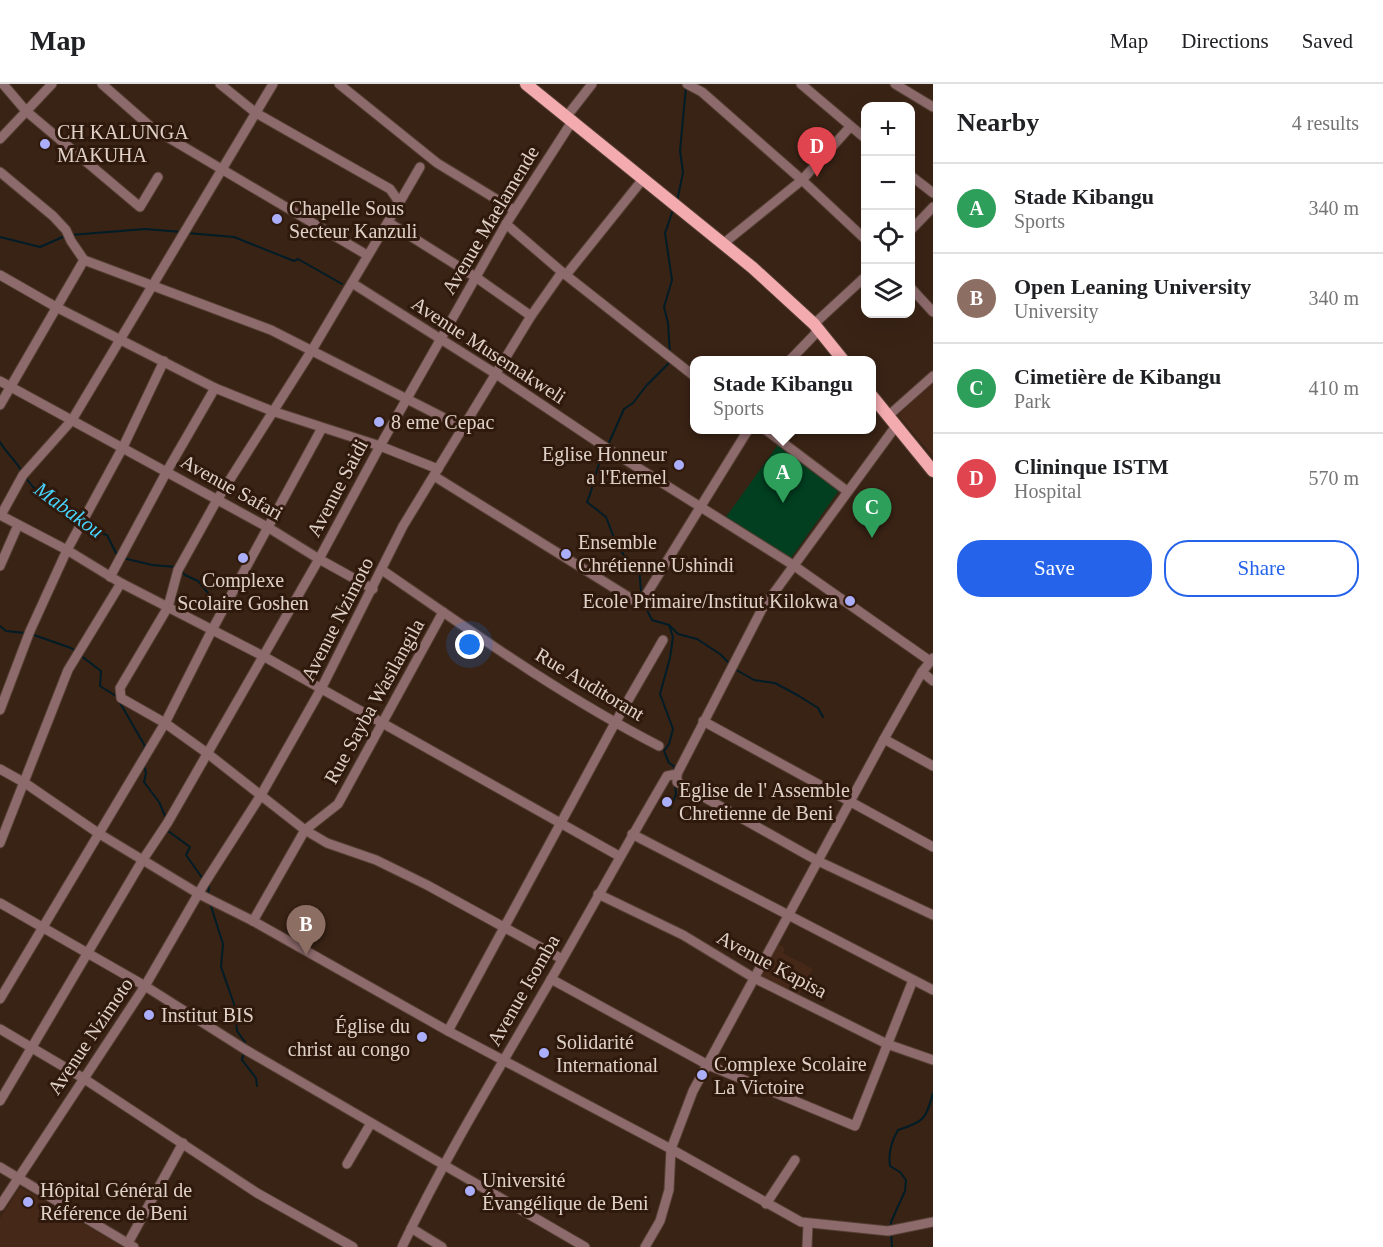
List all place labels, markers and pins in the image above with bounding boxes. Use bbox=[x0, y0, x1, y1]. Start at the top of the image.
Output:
place label: CH KALUNGA MAKUHA bbox=[57, 121, 189, 166]
pin: D bbox=[798, 128, 836, 177]
marker: CH KALUNGA MAKUHA bbox=[38, 137, 52, 151]
place label: Chapelle Sous Secteur Kanzuli bbox=[289, 197, 418, 242]
marker: Chapelle Sous Secteur Kanzuli bbox=[270, 212, 284, 226]
place label: 8 eme Cepac bbox=[391, 411, 494, 434]
marker: 8 eme Cepac bbox=[372, 415, 386, 429]
place label: Eglise Honneur a l'Eternel bbox=[542, 443, 667, 488]
pin: A bbox=[764, 454, 802, 503]
marker: Eglise Honneur a l'Eternel bbox=[672, 458, 686, 472]
pin: C bbox=[852, 488, 892, 538]
place label: Ensemble Chrétienne Ushindi bbox=[578, 531, 735, 576]
marker: Ensemble Chrétienne Ushindi bbox=[559, 547, 573, 561]
marker: Complexe Scolaire Goshen bbox=[236, 551, 250, 565]
place label: Complexe Scolaire Goshen bbox=[177, 569, 309, 614]
place label: Ecole Primaire/Institut Kilokwa bbox=[583, 590, 838, 612]
marker: Ecole Primaire/Institut Kilokwa bbox=[843, 594, 857, 608]
place label: Eglise de l' Assemble Chretienne de Beni bbox=[679, 779, 850, 824]
marker: Eglise de l' Assemble Chretienne de Beni bbox=[660, 795, 674, 809]
pin: B bbox=[286, 906, 326, 955]
place label: Institut BIS bbox=[161, 1004, 254, 1026]
marker: Institut BIS bbox=[142, 1008, 156, 1022]
place label: Église du christ au congo bbox=[288, 1015, 410, 1061]
marker: Église du christ au congo bbox=[415, 1030, 429, 1044]
place label: Solidarité International bbox=[556, 1031, 659, 1076]
marker: Solidarité International bbox=[537, 1046, 551, 1060]
place label: Complexe Scolaire La Victoire bbox=[714, 1053, 867, 1098]
marker: Complexe Scolaire La Victoire bbox=[695, 1068, 709, 1082]
place label: Université Évangélique de Beni bbox=[482, 1169, 649, 1215]
place label: Hôpital Général de Référence de Beni bbox=[40, 1179, 192, 1224]
marker: Université Évangélique de Beni bbox=[463, 1184, 477, 1198]
marker: Hôpital Général de Référence de Beni bbox=[21, 1195, 35, 1209]

